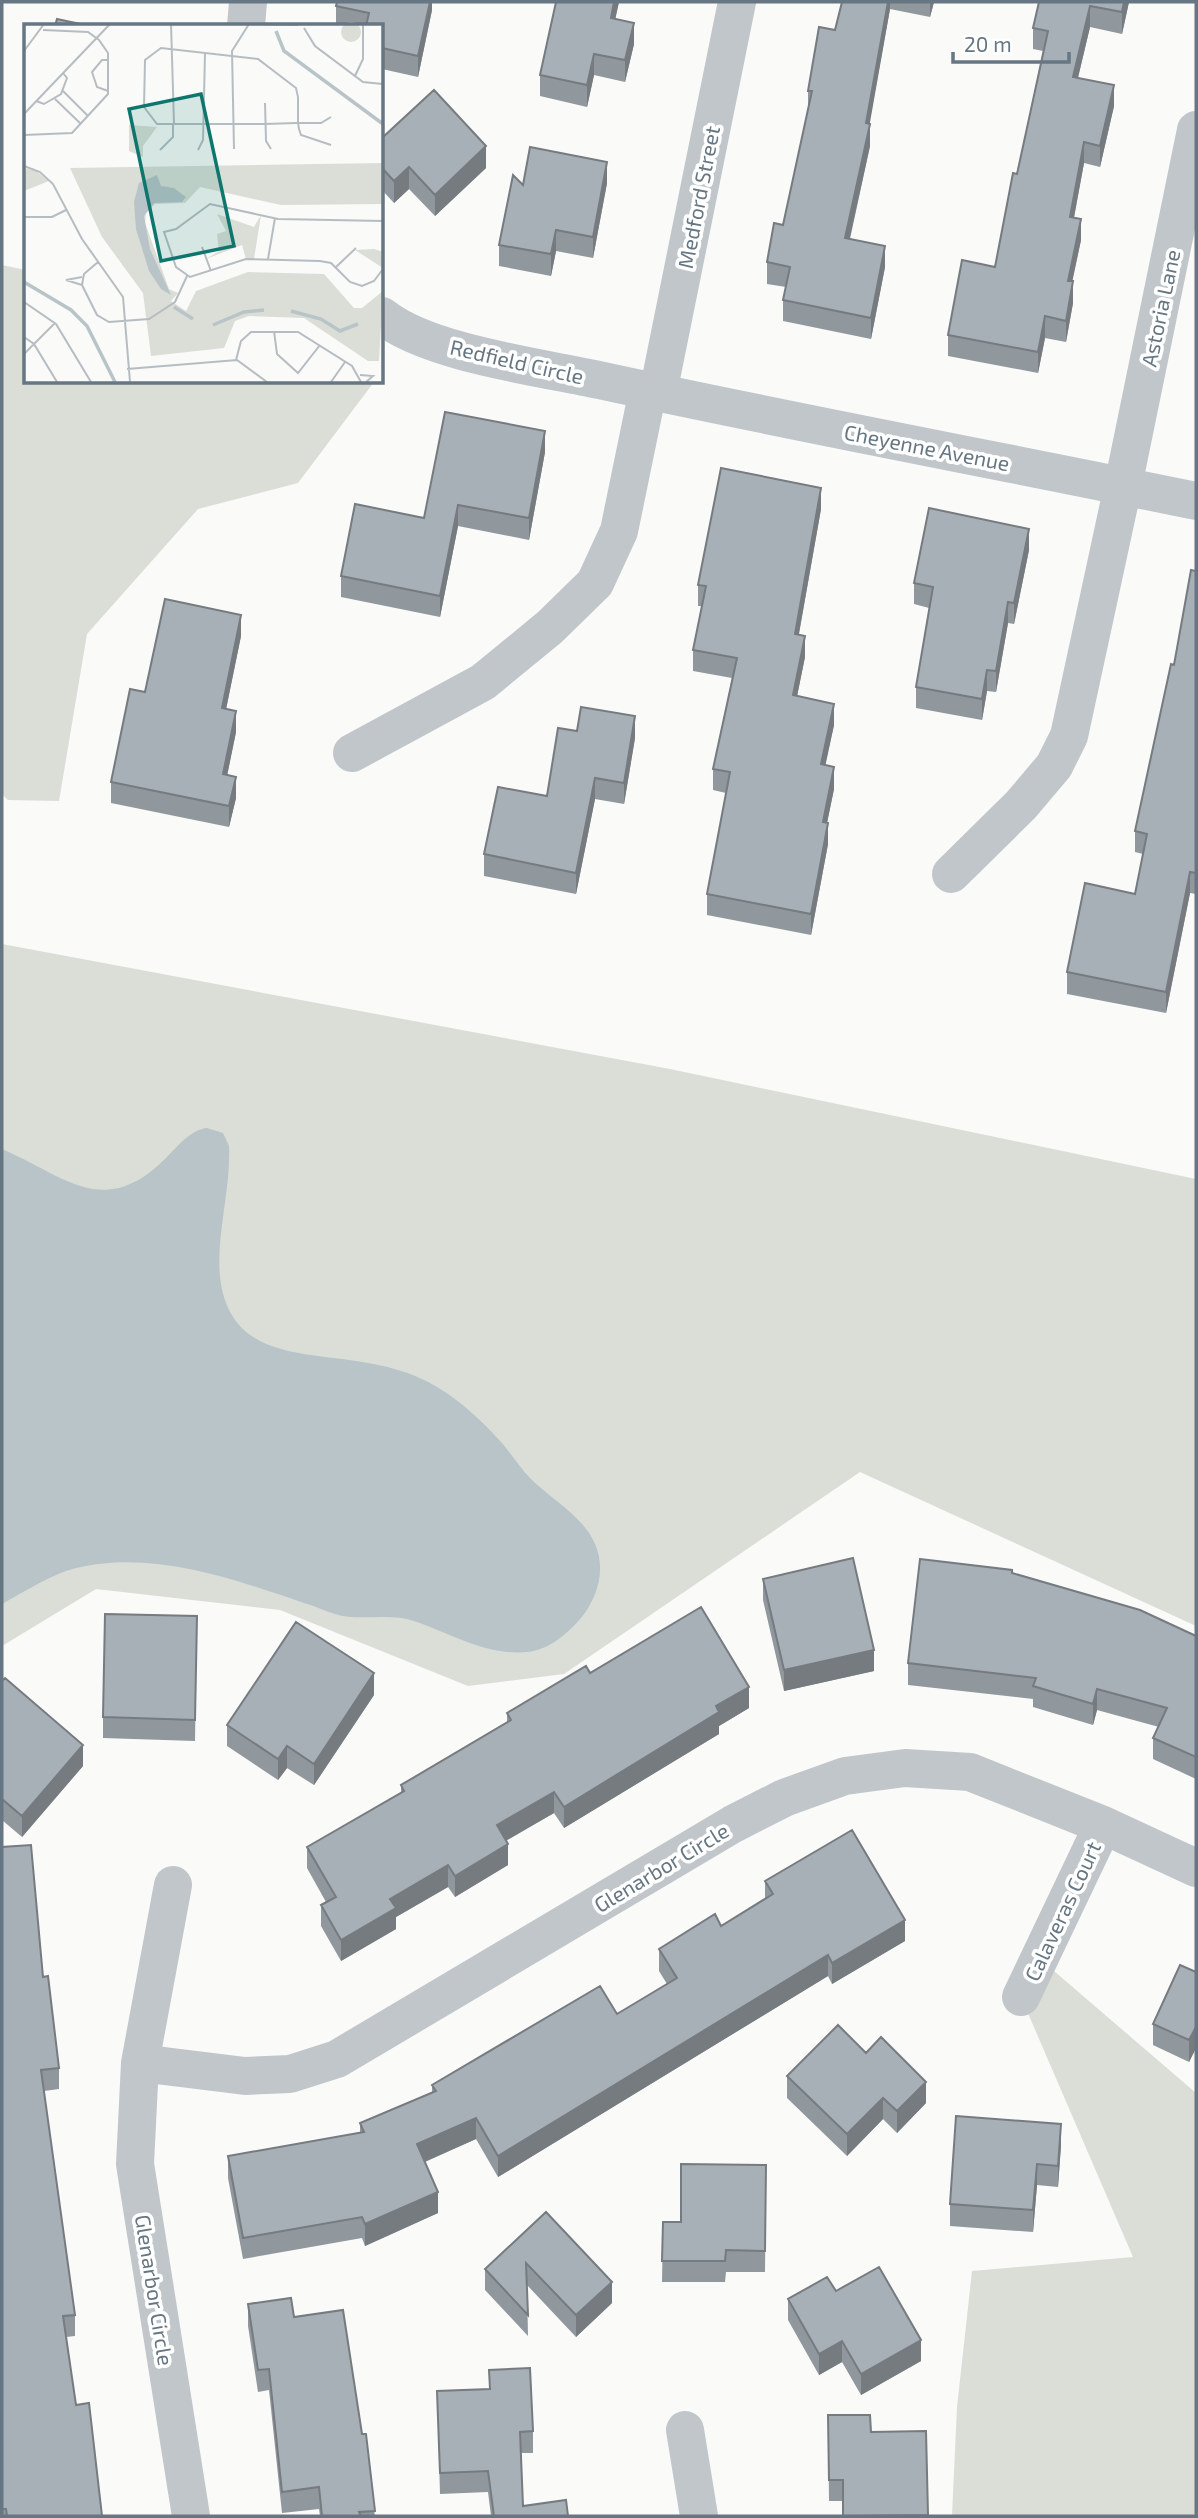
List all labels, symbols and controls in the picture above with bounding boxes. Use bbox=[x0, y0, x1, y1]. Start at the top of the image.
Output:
scale bar bbox=[953, 21, 1068, 65]
inset map bbox=[24, 24, 383, 383]
text: 20 m bbox=[964, 31, 1012, 56]
street label: Medford Street bbox=[672, 124, 724, 270]
street label: Astoria Lane bbox=[1135, 247, 1185, 369]
street label: Redfield Circle bbox=[448, 333, 586, 389]
street label: Cheyenne Avenue bbox=[842, 419, 1012, 475]
street label: Glenarbor Circle bbox=[589, 1817, 733, 1917]
street label: Calaveras Court bbox=[1019, 1837, 1105, 1985]
street label: Glenarbor Circle bbox=[131, 2213, 179, 2367]

